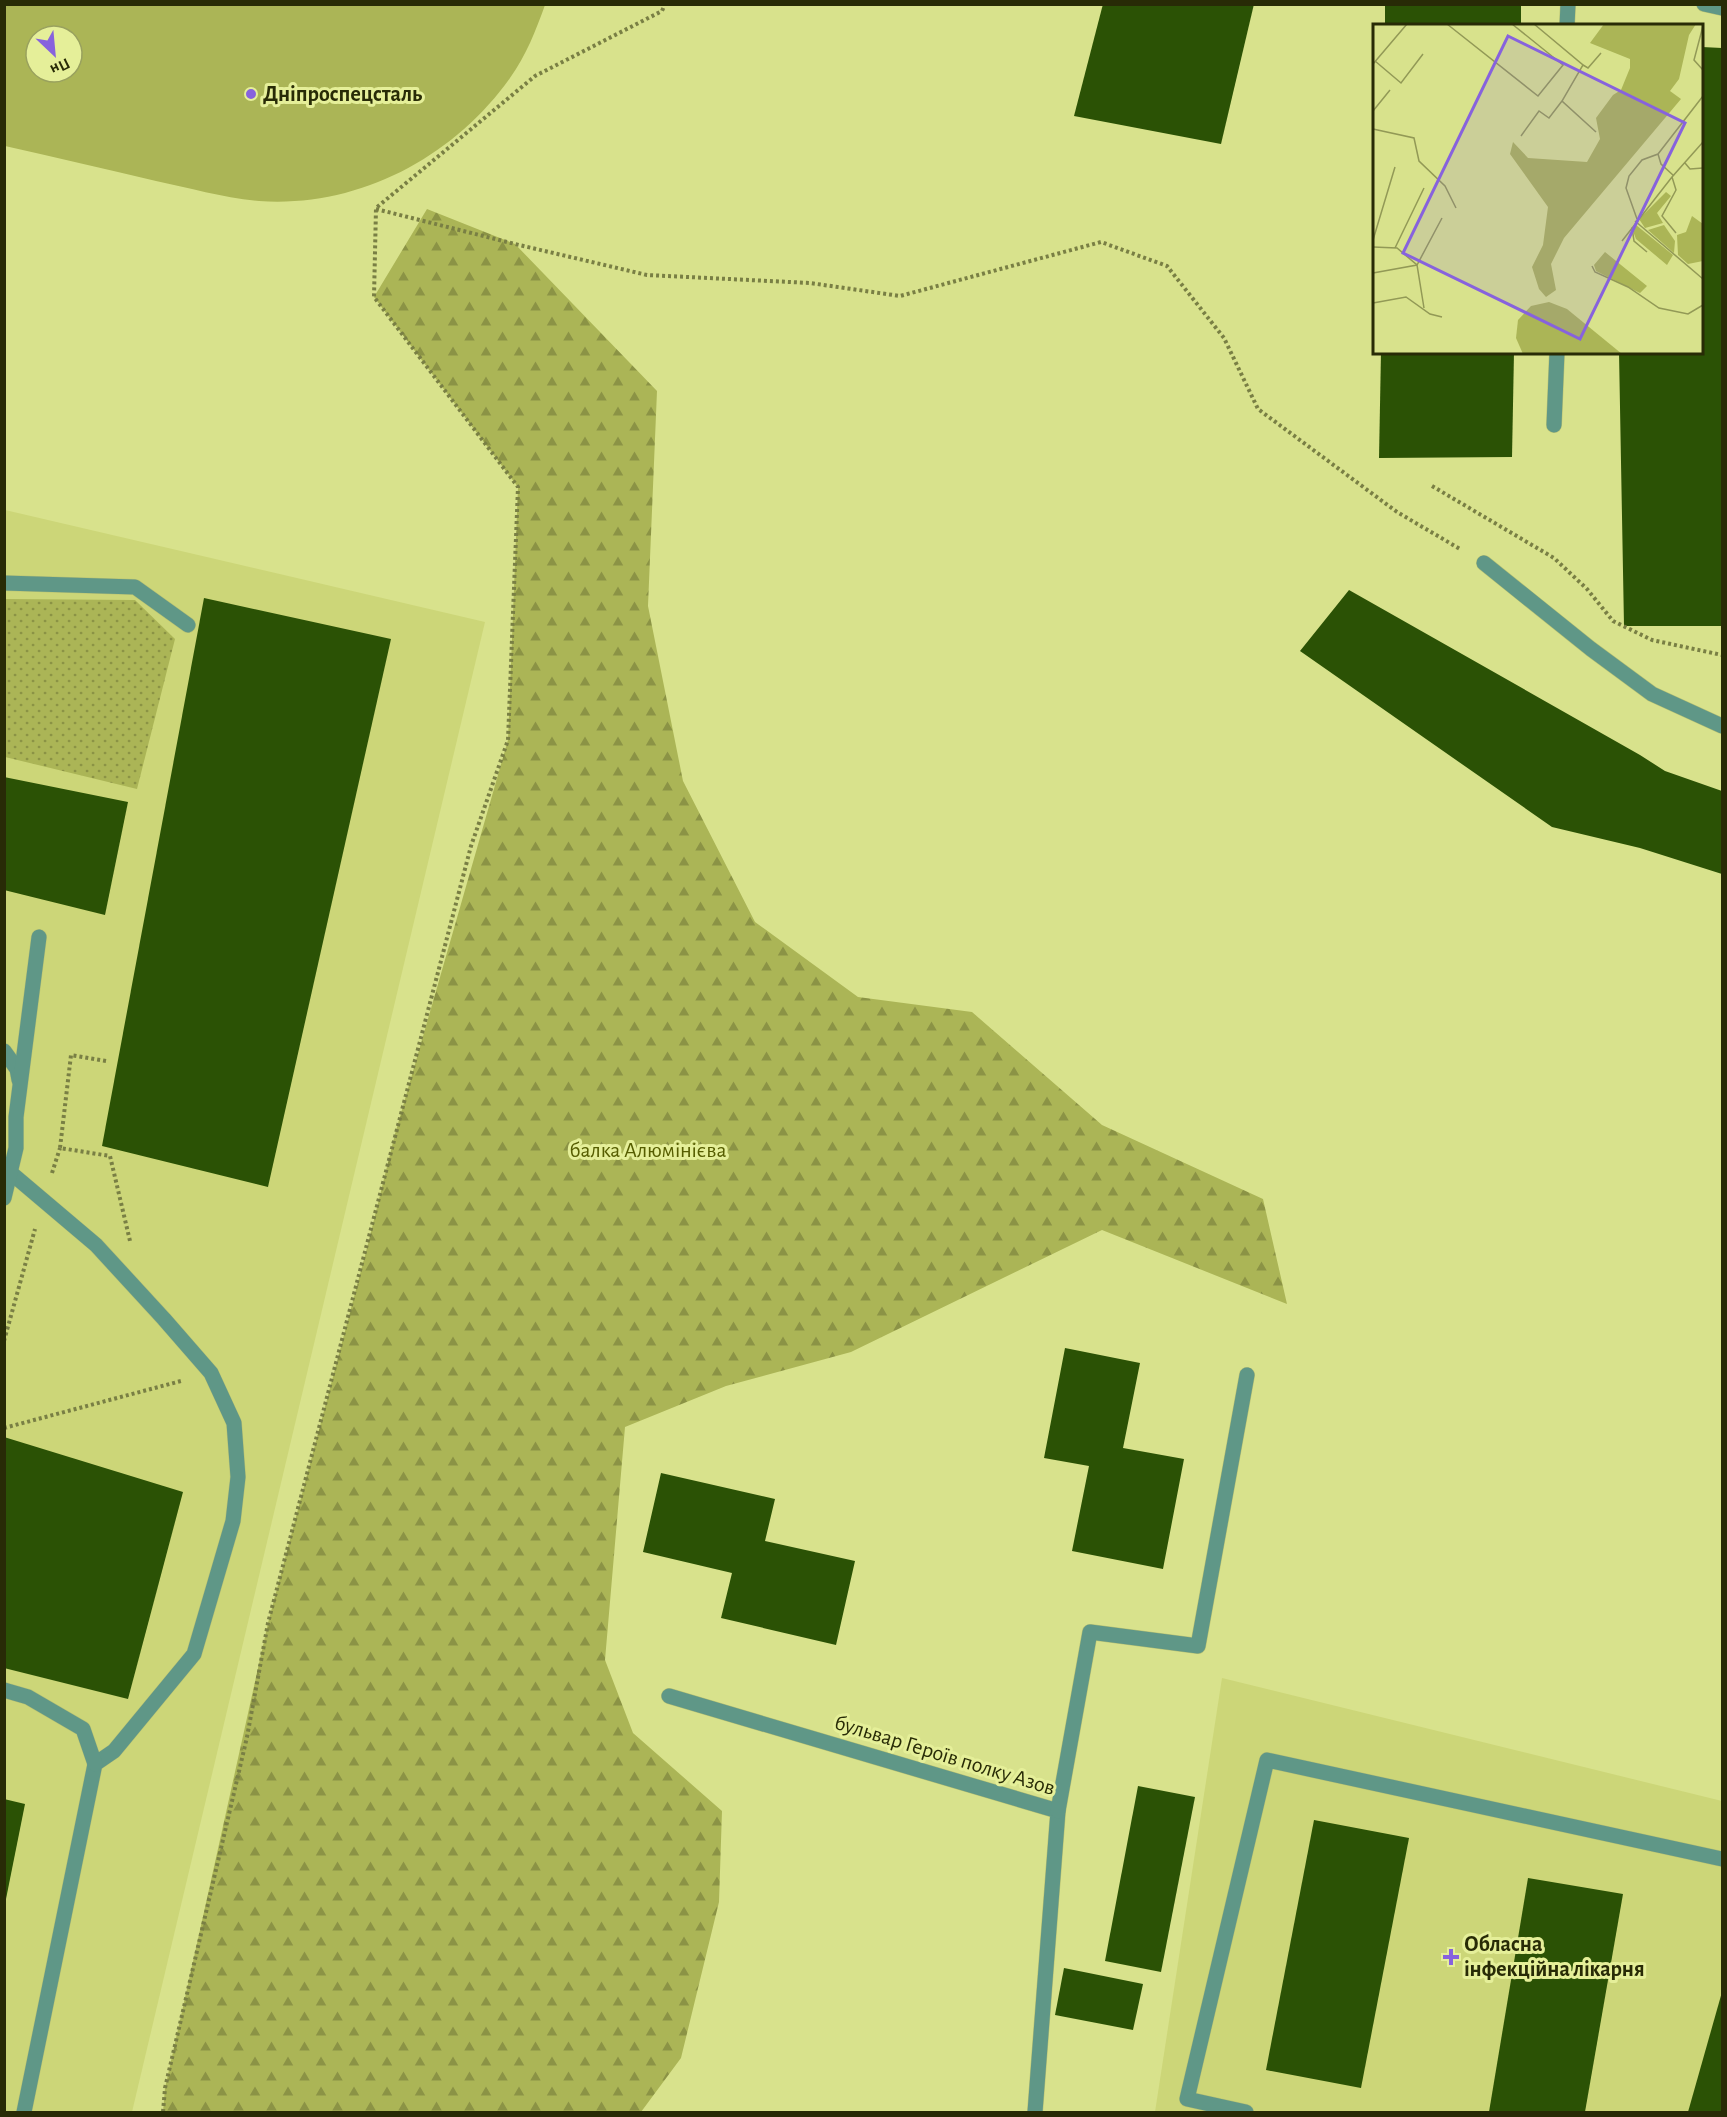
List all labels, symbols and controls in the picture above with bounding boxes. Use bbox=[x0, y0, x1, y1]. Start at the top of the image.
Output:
north arrow bbox=[24, 24, 84, 84]
inset map bbox=[1373, 24, 1703, 354]
text: Пн bbox=[48, 55, 72, 78]
place label: Дніпроспецсталь bbox=[263, 83, 423, 105]
marker: Дніпроспецсталь bbox=[244, 87, 258, 101]
park label: балка Алюмінієва bbox=[570, 1139, 726, 1161]
street label: бульвар Героїв полку Азов bbox=[832, 1711, 1058, 1799]
place label: Обласна інфекційна лікарня bbox=[1464, 1933, 1645, 1980]
marker: Обласна інфекційна лікарня bbox=[1442, 1948, 1460, 1966]

